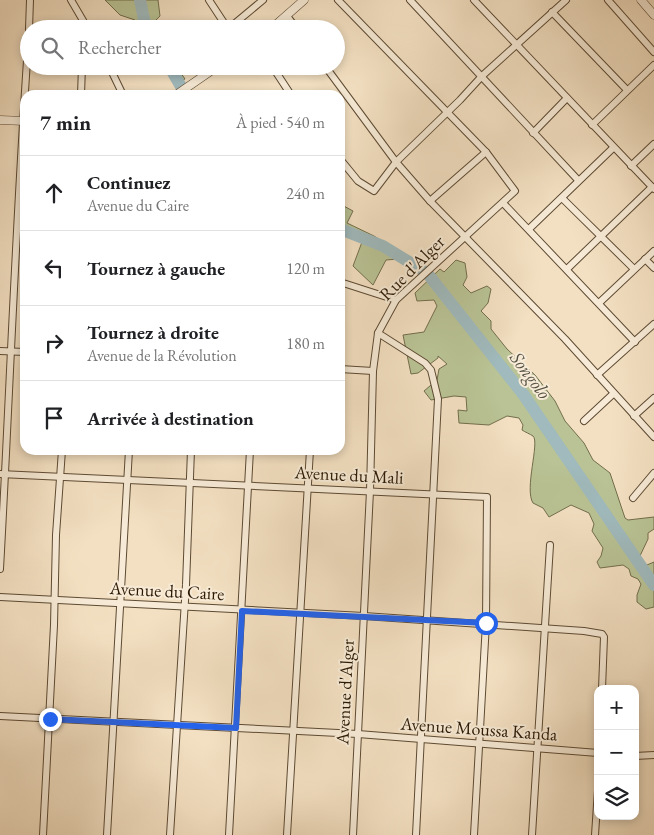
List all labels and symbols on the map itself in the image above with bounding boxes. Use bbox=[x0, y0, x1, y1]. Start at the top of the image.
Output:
street label: Rue d'Alger bbox=[374, 230, 449, 305]
water label: Songolo bbox=[504, 346, 557, 404]
street label: Avenue du Mali bbox=[293, 460, 405, 489]
street label: Avenue du Caire bbox=[108, 576, 225, 605]
route start bbox=[475, 612, 498, 635]
street label: Avenue d'Alger bbox=[330, 639, 359, 746]
route end bbox=[39, 708, 62, 731]
street label: Avenue Moussa Kanda bbox=[399, 711, 559, 746]

